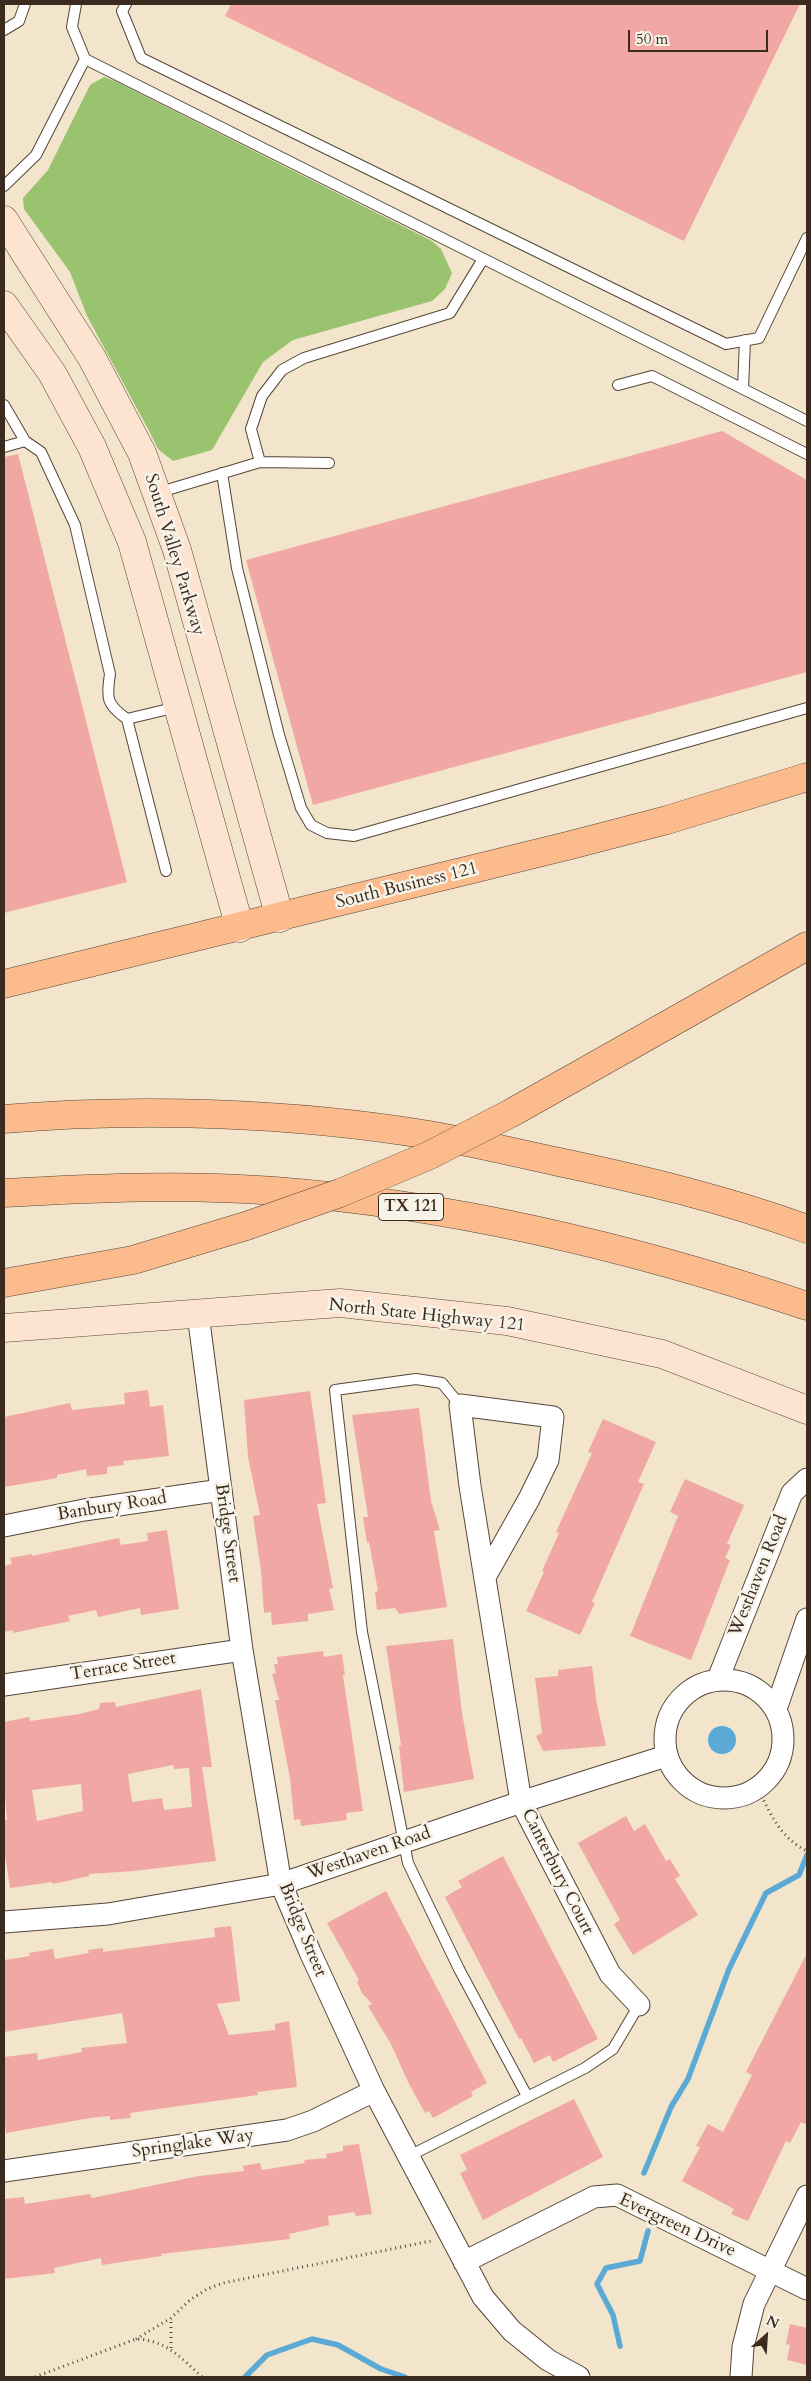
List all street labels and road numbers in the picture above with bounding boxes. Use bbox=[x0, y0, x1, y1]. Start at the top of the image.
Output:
street label: South Valley Parkway bbox=[139, 471, 209, 639]
street label: South Business 121 bbox=[334, 858, 480, 914]
road number: TX 121 bbox=[378, 1194, 444, 1220]
street label: North State Highway 121 bbox=[328, 1295, 526, 1337]
street label: Bridge Street bbox=[209, 1482, 245, 1584]
street label: Banbury Road bbox=[56, 1488, 168, 1526]
street label: Westhaven Road bbox=[725, 1512, 793, 1640]
street label: Terrace Street bbox=[69, 1648, 177, 1686]
street label: Canterbury Court bbox=[516, 1805, 598, 1939]
street label: Westhaven Road bbox=[304, 1823, 434, 1885]
street label: Bridge Street bbox=[273, 1880, 331, 1980]
street label: Springlake Way bbox=[131, 2125, 255, 2163]
street label: Evergreen Drive bbox=[615, 2189, 739, 2263]

